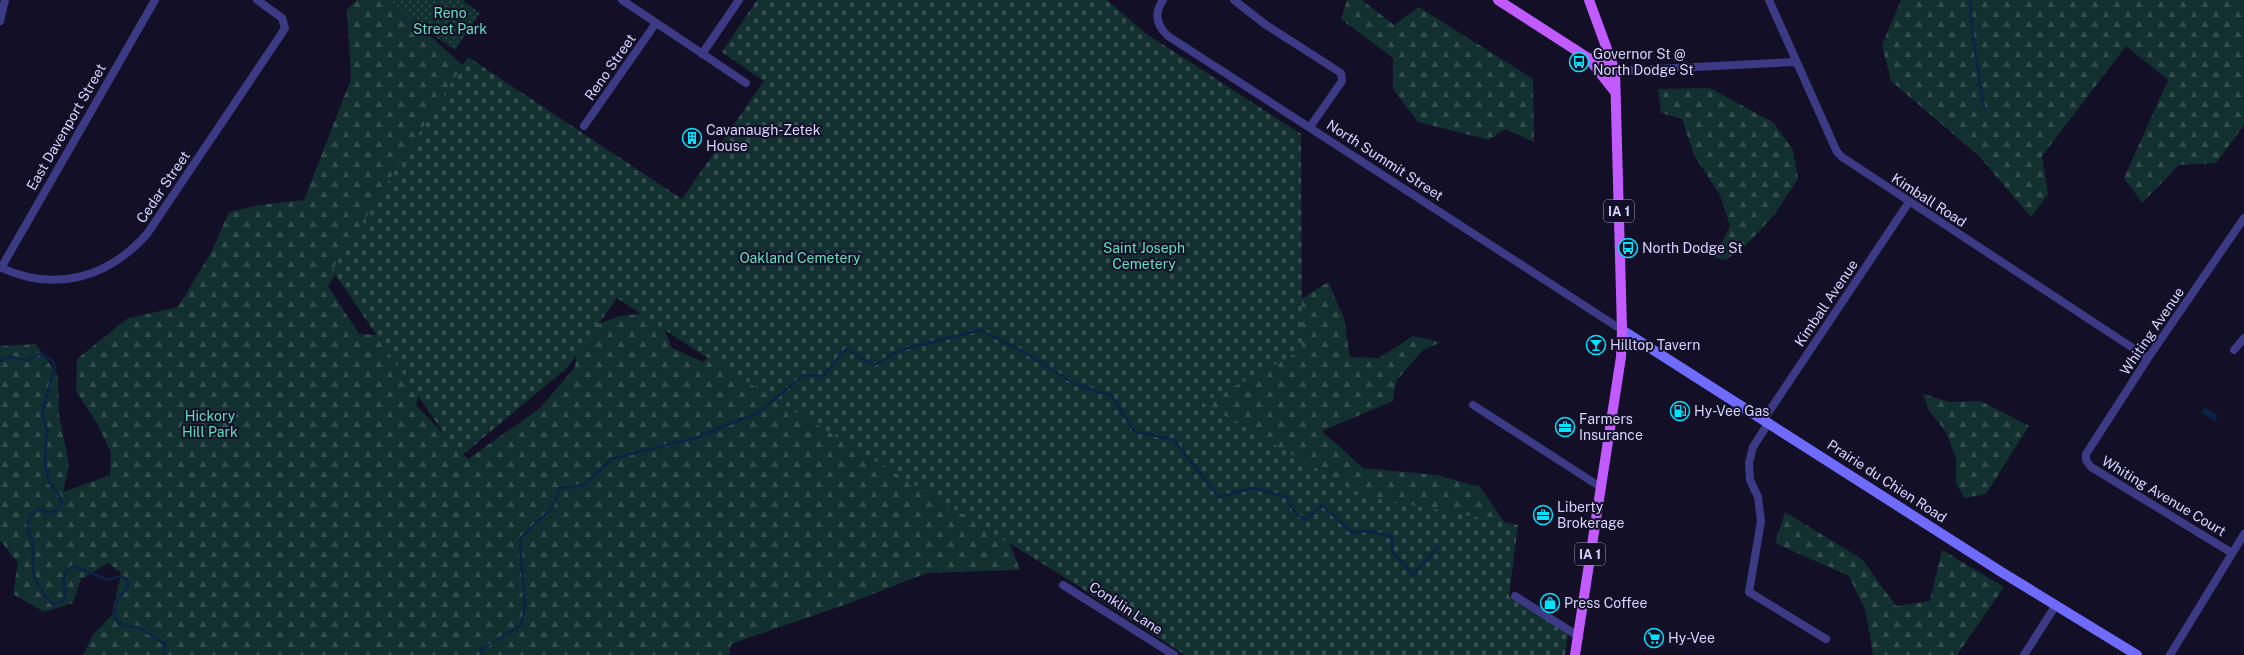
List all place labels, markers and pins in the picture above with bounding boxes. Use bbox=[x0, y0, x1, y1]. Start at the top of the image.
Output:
place label: Governor St @ North Dodge St bbox=[1593, 46, 1694, 78]
bus stop icon: Governor St @ North Dodge St bbox=[1568, 51, 1590, 73]
place label: Cavanaugh-Zetek House bbox=[706, 122, 821, 154]
building icon: Cavanaugh-Zetek House bbox=[681, 127, 703, 149]
bus stop icon: North Dodge St bbox=[1617, 237, 1639, 259]
place label: North Dodge St bbox=[1642, 240, 1743, 256]
bar icon: Hilltop Tavern bbox=[1585, 334, 1607, 356]
place label: Hilltop Tavern bbox=[1610, 337, 1700, 353]
fuel station icon: Hy-Vee Gas bbox=[1669, 400, 1691, 422]
place label: Hy-Vee Gas bbox=[1694, 403, 1769, 419]
place label: Farmers Insurance bbox=[1579, 411, 1643, 443]
office icon: Farmers Insurance bbox=[1554, 416, 1576, 438]
place label: Liberty Brokerage bbox=[1557, 499, 1625, 531]
office icon: Liberty Brokerage bbox=[1532, 504, 1554, 526]
shop icon: Press Coffee bbox=[1539, 592, 1561, 614]
place label: Press Coffee bbox=[1564, 595, 1647, 611]
supermarket icon: Hy-Vee bbox=[1643, 627, 1665, 649]
place label: Hy-Vee bbox=[1668, 630, 1715, 646]

